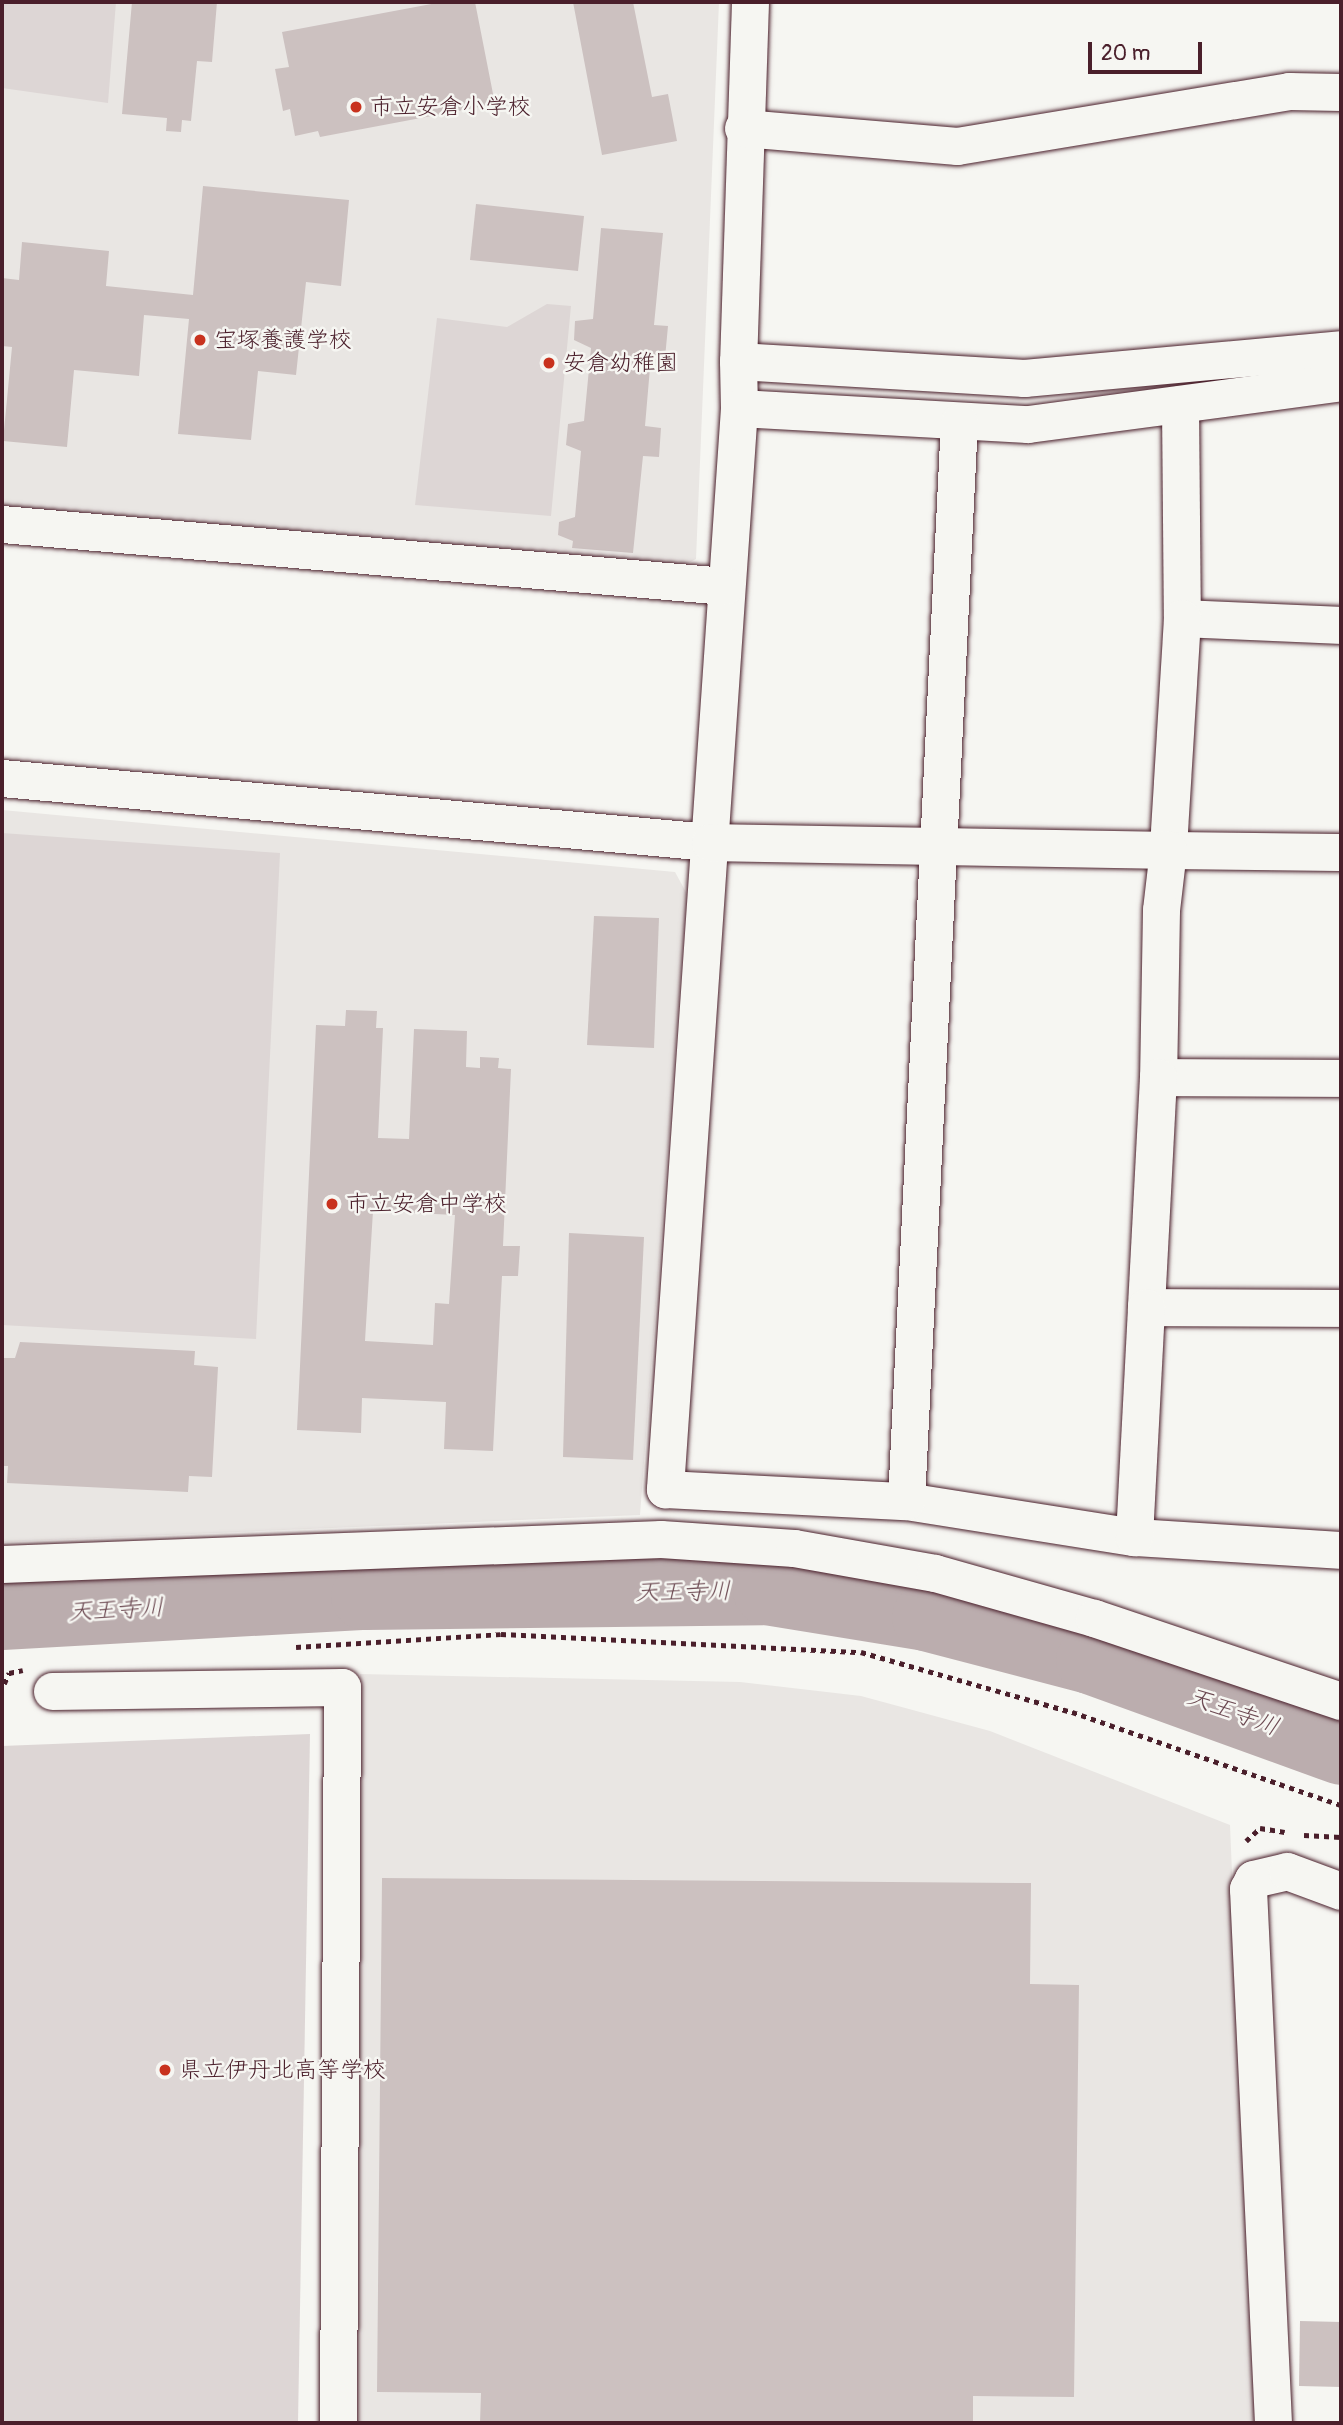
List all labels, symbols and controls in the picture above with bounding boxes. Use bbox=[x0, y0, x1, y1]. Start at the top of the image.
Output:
scale bar bbox=[1091, 28, 1205, 72]
text: 20 m bbox=[1101, 40, 1150, 67]
place label: 市立安倉小学校 bbox=[370, 93, 531, 121]
marker: 市立安倉小学校 bbox=[348, 99, 364, 115]
place label: 宝塚養護学校 bbox=[214, 326, 352, 354]
marker: 宝塚養護学校 bbox=[192, 332, 208, 348]
place label: 安倉幼稚園 bbox=[563, 349, 678, 377]
marker: 安倉幼稚園 bbox=[541, 355, 557, 371]
place label: 市立安倉中学校 bbox=[346, 1190, 507, 1218]
marker: 市立安倉中学校 bbox=[324, 1196, 340, 1212]
water label: 天王寺川 bbox=[635, 1577, 731, 1607]
water label: 天王寺川 bbox=[67, 1593, 165, 1627]
water label: 天王寺川 bbox=[1183, 1682, 1283, 1742]
place label: 県立伊丹北高等学校 bbox=[179, 2056, 386, 2084]
marker: 県立伊丹北高等学校 bbox=[157, 2062, 173, 2078]

